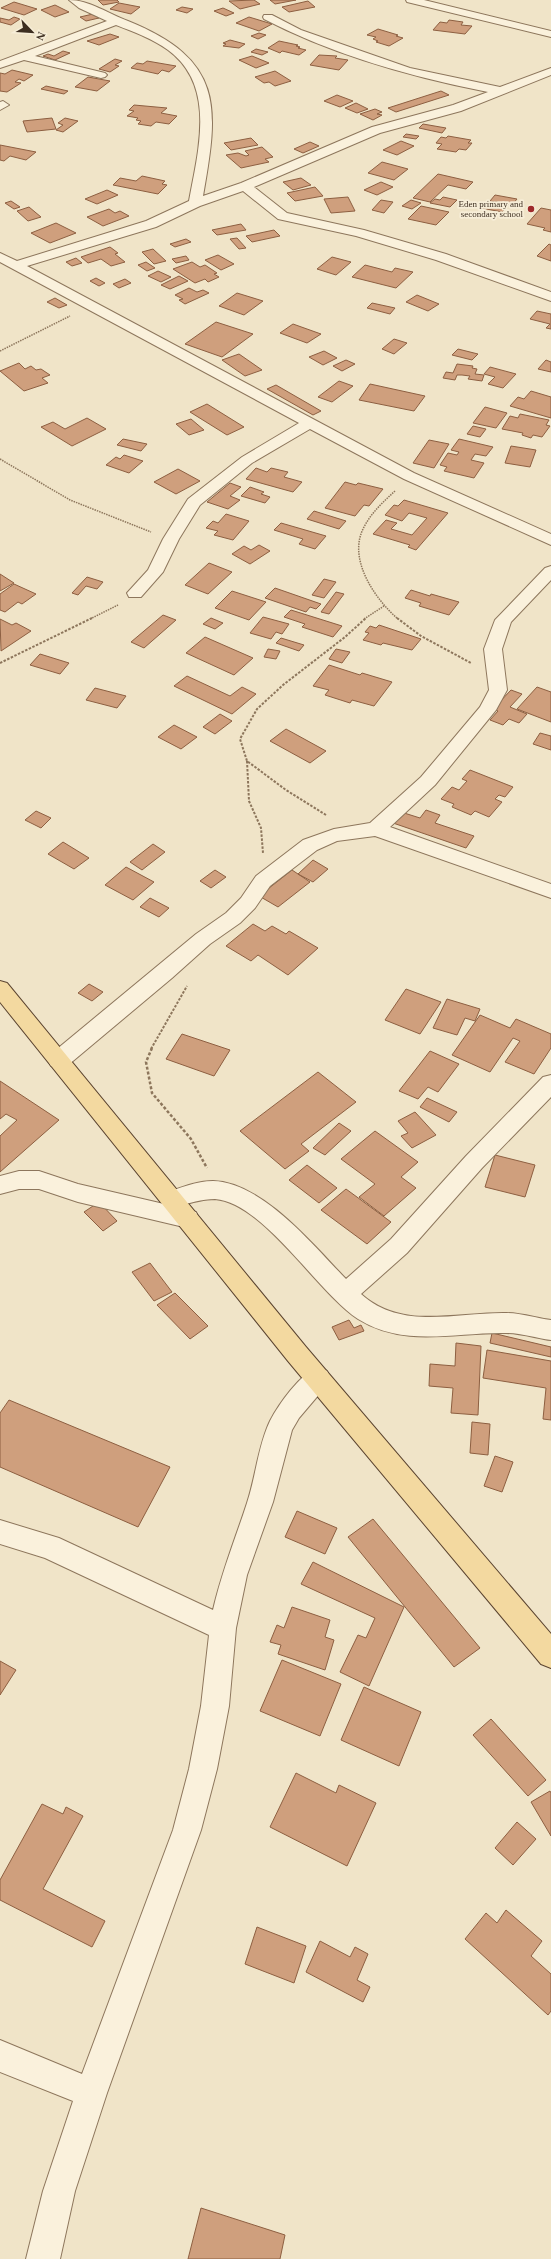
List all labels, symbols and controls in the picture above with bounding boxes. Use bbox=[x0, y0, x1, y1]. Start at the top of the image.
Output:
north arrow bbox=[12, 12, 52, 52]
text: N bbox=[34, 30, 48, 42]
place label: Eden primary and secondary school bbox=[459, 199, 523, 219]
marker: Eden primary and secondary school bbox=[526, 204, 536, 214]

